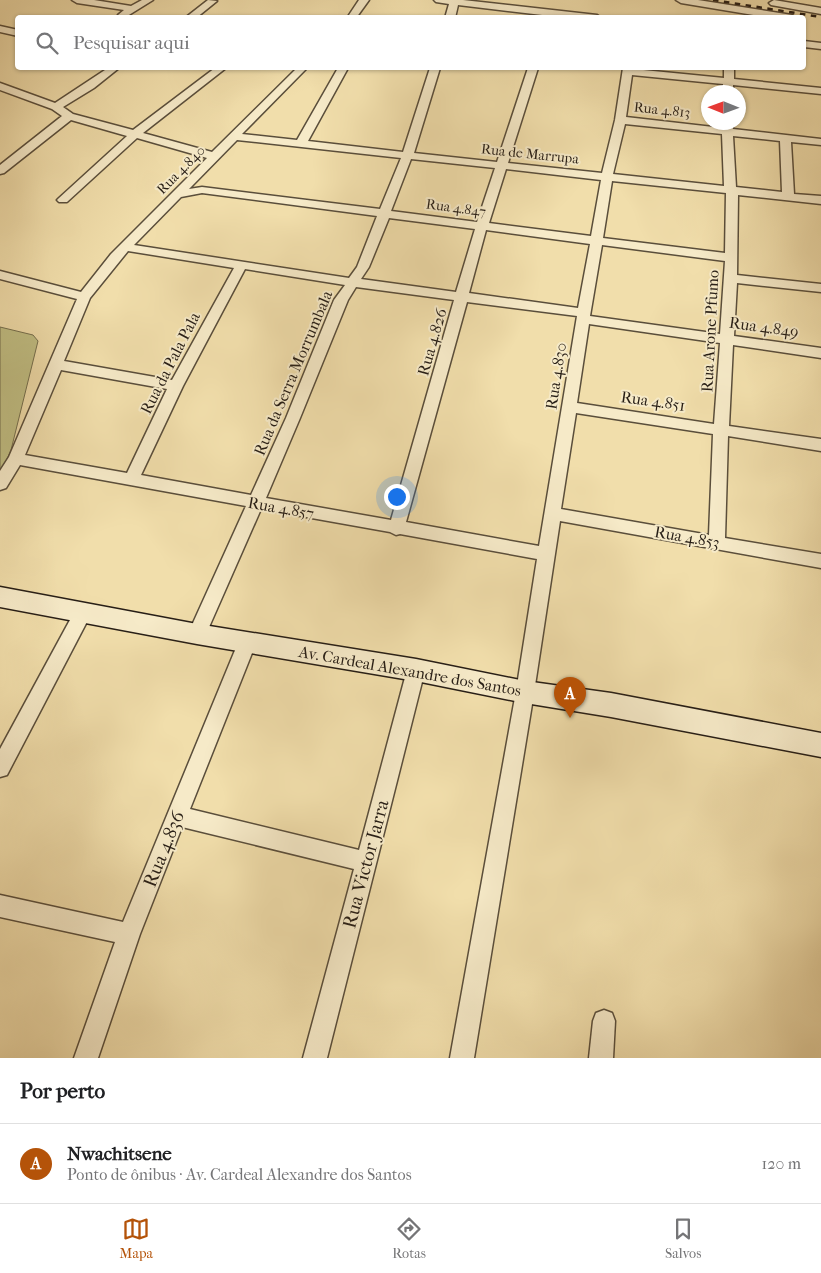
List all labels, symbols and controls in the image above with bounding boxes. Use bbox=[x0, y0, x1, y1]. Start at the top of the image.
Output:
search box bbox=[15, 15, 806, 70]
icon: search bbox=[33, 29, 61, 57]
text: Pesquisar aqui bbox=[73, 32, 190, 54]
north arrow bbox=[701, 85, 746, 130]
street label: Rua 4.813 bbox=[633, 99, 691, 121]
street label: Rua de Marrupa bbox=[480, 140, 580, 168]
street label: Rua 4.840 bbox=[153, 142, 209, 198]
street label: Rua 4.847 bbox=[425, 195, 487, 221]
street label: Rua Arone Pfumo bbox=[697, 269, 723, 393]
street label: Rua da Serra Morrumbala bbox=[250, 287, 337, 458]
street label: Rua 4.826 bbox=[413, 306, 451, 378]
street label: Rua da Pala Pala bbox=[136, 308, 204, 417]
street label: Rua 4.849 bbox=[728, 313, 800, 341]
street label: Rua 4.830 bbox=[541, 341, 571, 411]
street label: Rua 4.851 bbox=[620, 387, 686, 415]
your location bbox=[384, 484, 410, 510]
street label: Rua 4.857 bbox=[246, 493, 316, 523]
street label: Rua 4.853 bbox=[653, 522, 721, 552]
street label: Av. Cardeal Alexandre dos Santos bbox=[296, 642, 523, 700]
pin: A bbox=[554, 677, 586, 718]
street label: Rua Victor Jarra bbox=[338, 797, 394, 931]
street label: Rua 4.836 bbox=[139, 807, 189, 890]
text: Por perto bbox=[20, 1079, 105, 1103]
text: Nwachitsene bbox=[67, 1143, 172, 1165]
text: A bbox=[31, 1154, 41, 1173]
text: 120 m bbox=[762, 1154, 801, 1173]
text: Ponto de ônibus · Av. Cardeal Alexandre dos Santos bbox=[67, 1165, 412, 1184]
tab: Mapa bbox=[120, 1215, 153, 1262]
tab: Rotas bbox=[392, 1215, 426, 1262]
tab: Salvos bbox=[665, 1215, 701, 1262]

